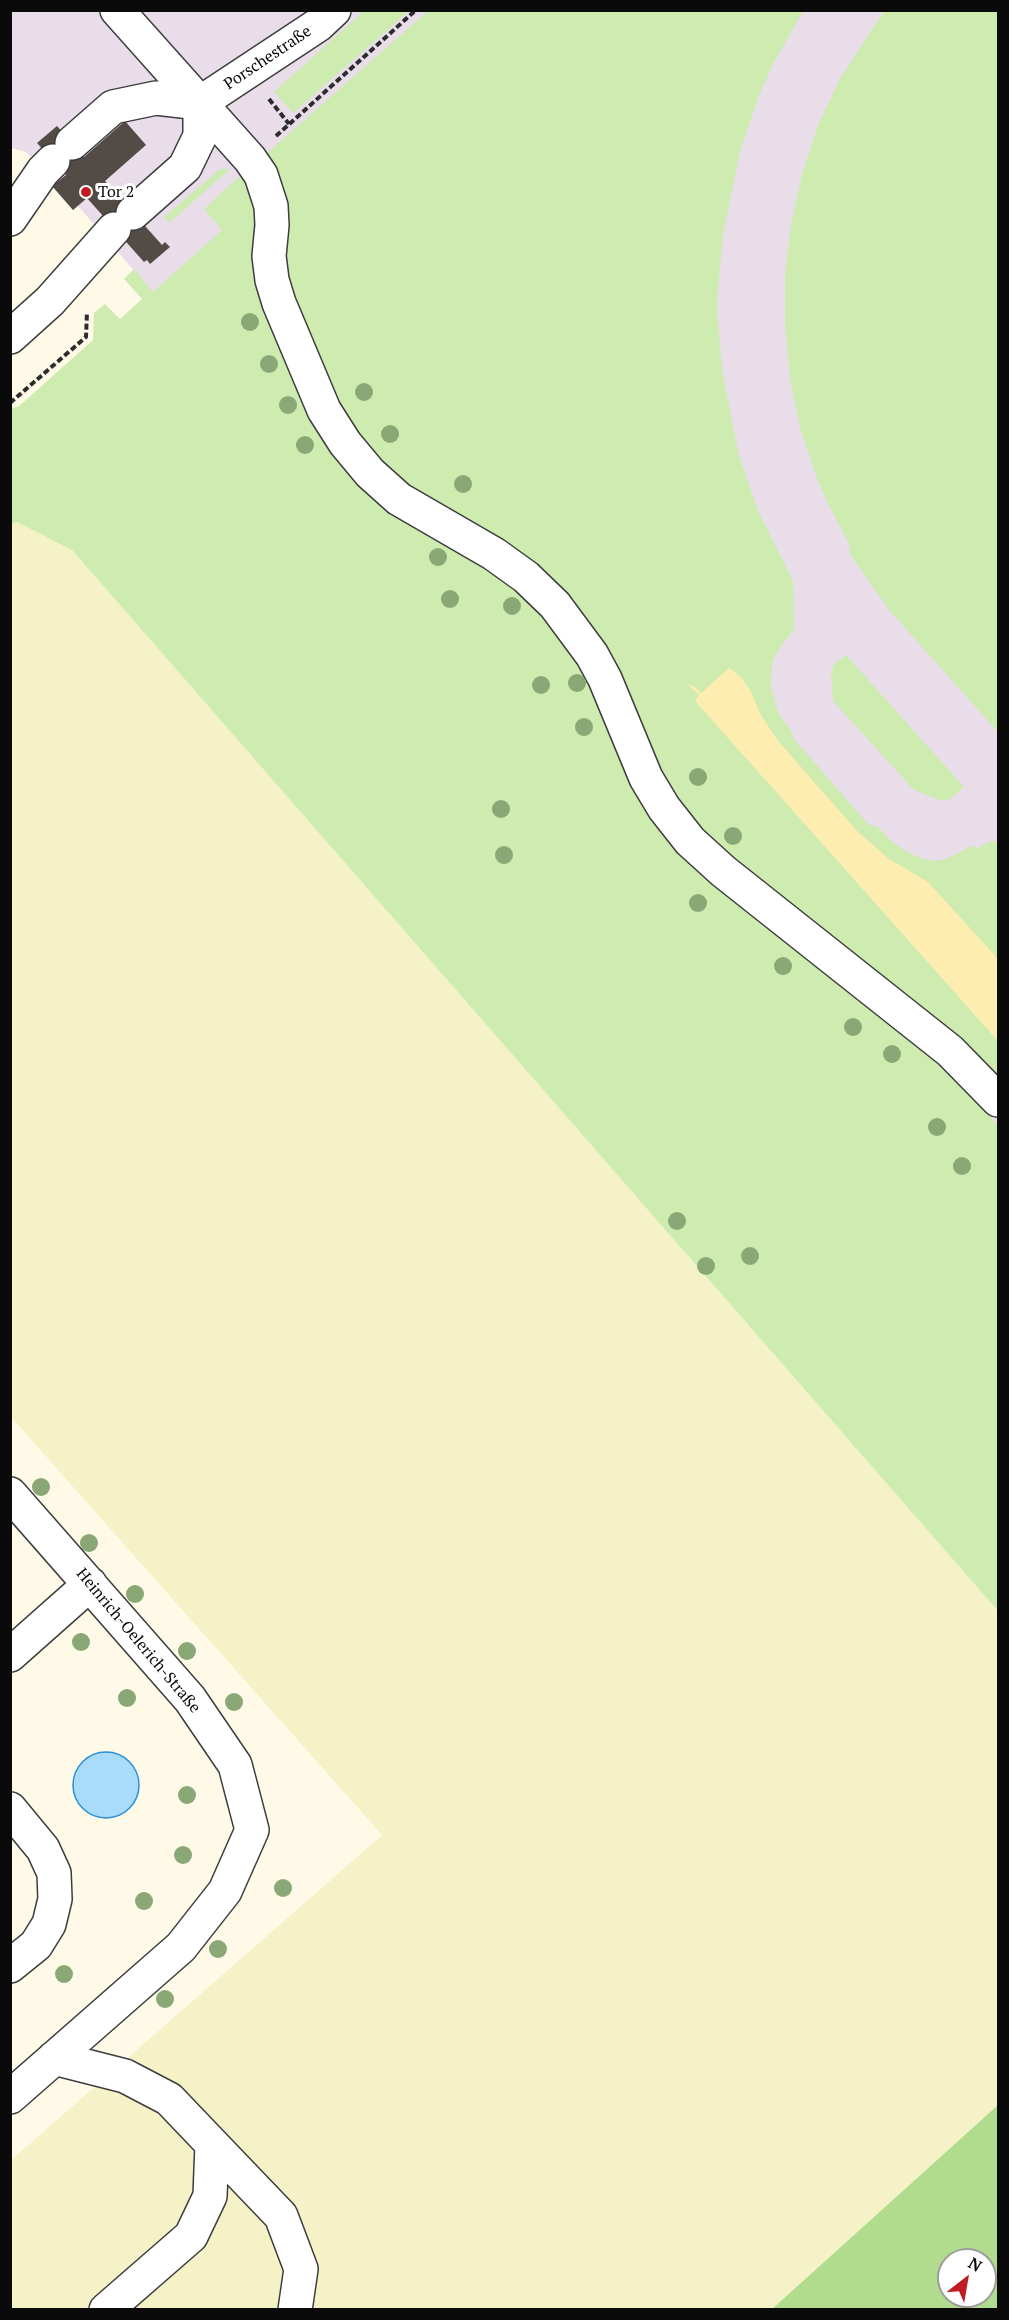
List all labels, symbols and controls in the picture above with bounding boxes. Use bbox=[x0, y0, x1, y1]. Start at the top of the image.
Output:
street label: Porschestraße bbox=[221, 22, 315, 94]
place label: Tor 2 bbox=[98, 182, 134, 202]
marker: Tor 2 bbox=[79, 185, 93, 199]
street label: Heinrich-Oelerich-Straße bbox=[72, 1565, 204, 1717]
north arrow bbox=[937, 2248, 997, 2308]
text: N bbox=[964, 2252, 986, 2277]

